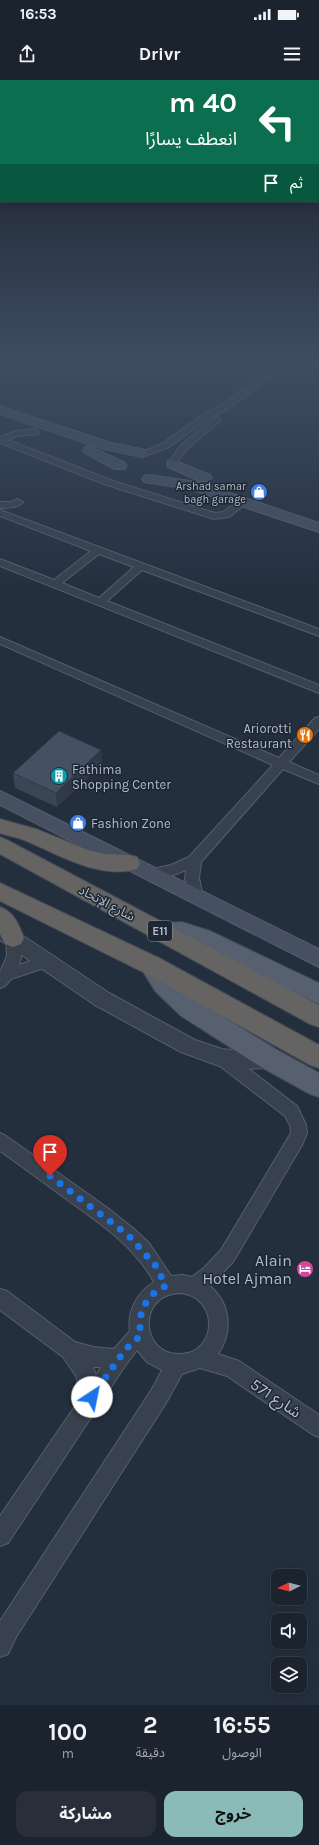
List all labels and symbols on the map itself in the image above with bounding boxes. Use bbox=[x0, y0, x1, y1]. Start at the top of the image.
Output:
place label: Arshad samar bagh garage bbox=[176, 480, 246, 506]
shop icon: Arshad samar bagh garage bbox=[249, 482, 269, 502]
place label: Ariorotti Restaurant bbox=[226, 721, 292, 751]
restaurant icon: Ariorotti Restaurant bbox=[295, 725, 315, 745]
place label: Fathima Shopping Center bbox=[72, 762, 171, 792]
building icon: Fathima Shopping Center bbox=[49, 766, 69, 786]
shop icon: Fashion Zone bbox=[68, 813, 88, 833]
place label: Fashion Zone bbox=[91, 816, 171, 831]
street label: شارع الإتحاد bbox=[75, 882, 138, 927]
road number: E11 bbox=[148, 921, 172, 941]
pin bbox=[33, 1135, 67, 1176]
place label: Alain Hotel Ajman bbox=[202, 1251, 292, 1288]
hotel icon: Alain Hotel Ajman bbox=[295, 1259, 315, 1279]
street label: شارع 571 bbox=[245, 1374, 305, 1424]
position arrow bbox=[71, 1376, 113, 1418]
north arrow bbox=[271, 1569, 307, 1605]

